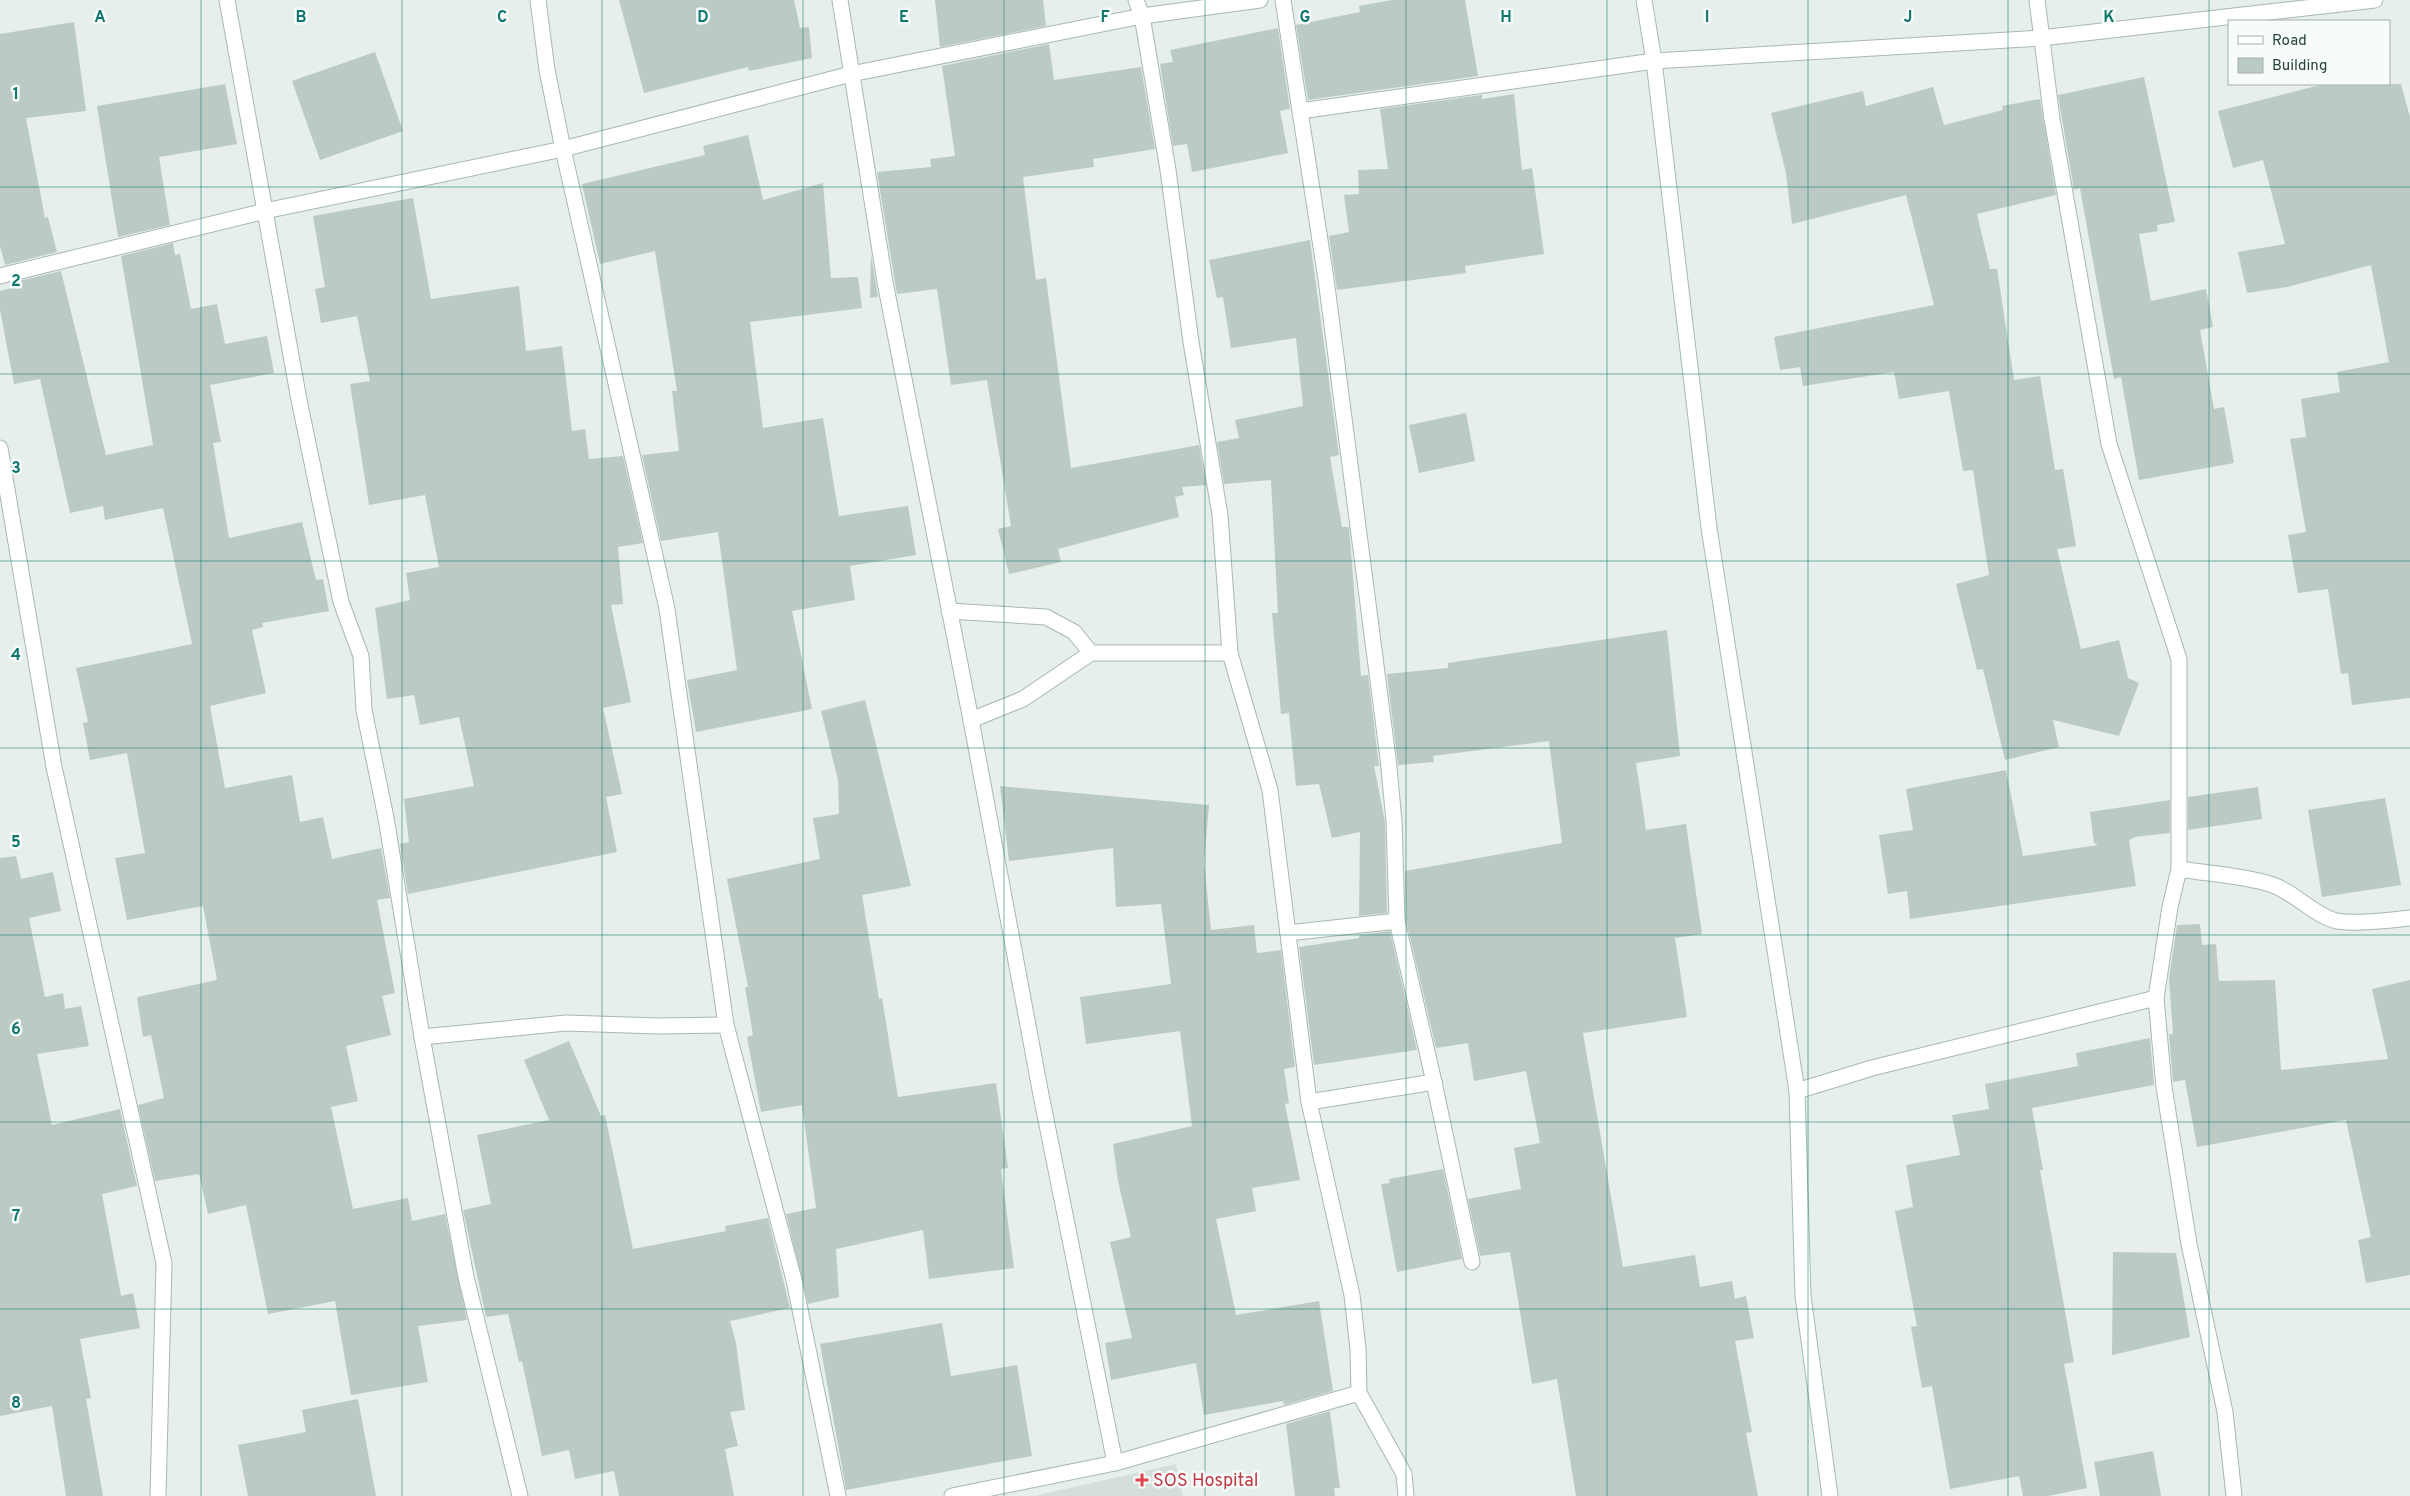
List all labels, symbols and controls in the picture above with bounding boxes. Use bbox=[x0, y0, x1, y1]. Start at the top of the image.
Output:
text: A bbox=[94, 8, 106, 28]
text: B bbox=[295, 8, 307, 28]
text: C bbox=[497, 8, 507, 28]
text: D bbox=[697, 8, 709, 28]
text: E bbox=[899, 8, 909, 28]
text: F bbox=[1100, 8, 1110, 28]
text: G bbox=[1300, 8, 1310, 28]
text: H bbox=[1500, 8, 1512, 28]
text: I bbox=[1705, 8, 1709, 28]
text: J bbox=[1904, 8, 1912, 28]
text: K bbox=[2103, 8, 2115, 28]
legend bbox=[2228, 20, 2390, 85]
text: Road bbox=[2272, 32, 2307, 51]
text: Building bbox=[2272, 57, 2327, 76]
text: 1 bbox=[13, 85, 19, 105]
text: 2 bbox=[11, 272, 21, 292]
text: 3 bbox=[11, 459, 21, 479]
text: 4 bbox=[11, 646, 21, 666]
text: 5 bbox=[11, 833, 21, 853]
text: 6 bbox=[11, 1020, 21, 1040]
text: 7 bbox=[12, 1207, 20, 1227]
text: 8 bbox=[11, 1394, 21, 1414]
place label: SOS Hospital bbox=[1153, 1470, 1258, 1493]
marker: SOS Hospital bbox=[1135, 1473, 1149, 1487]

